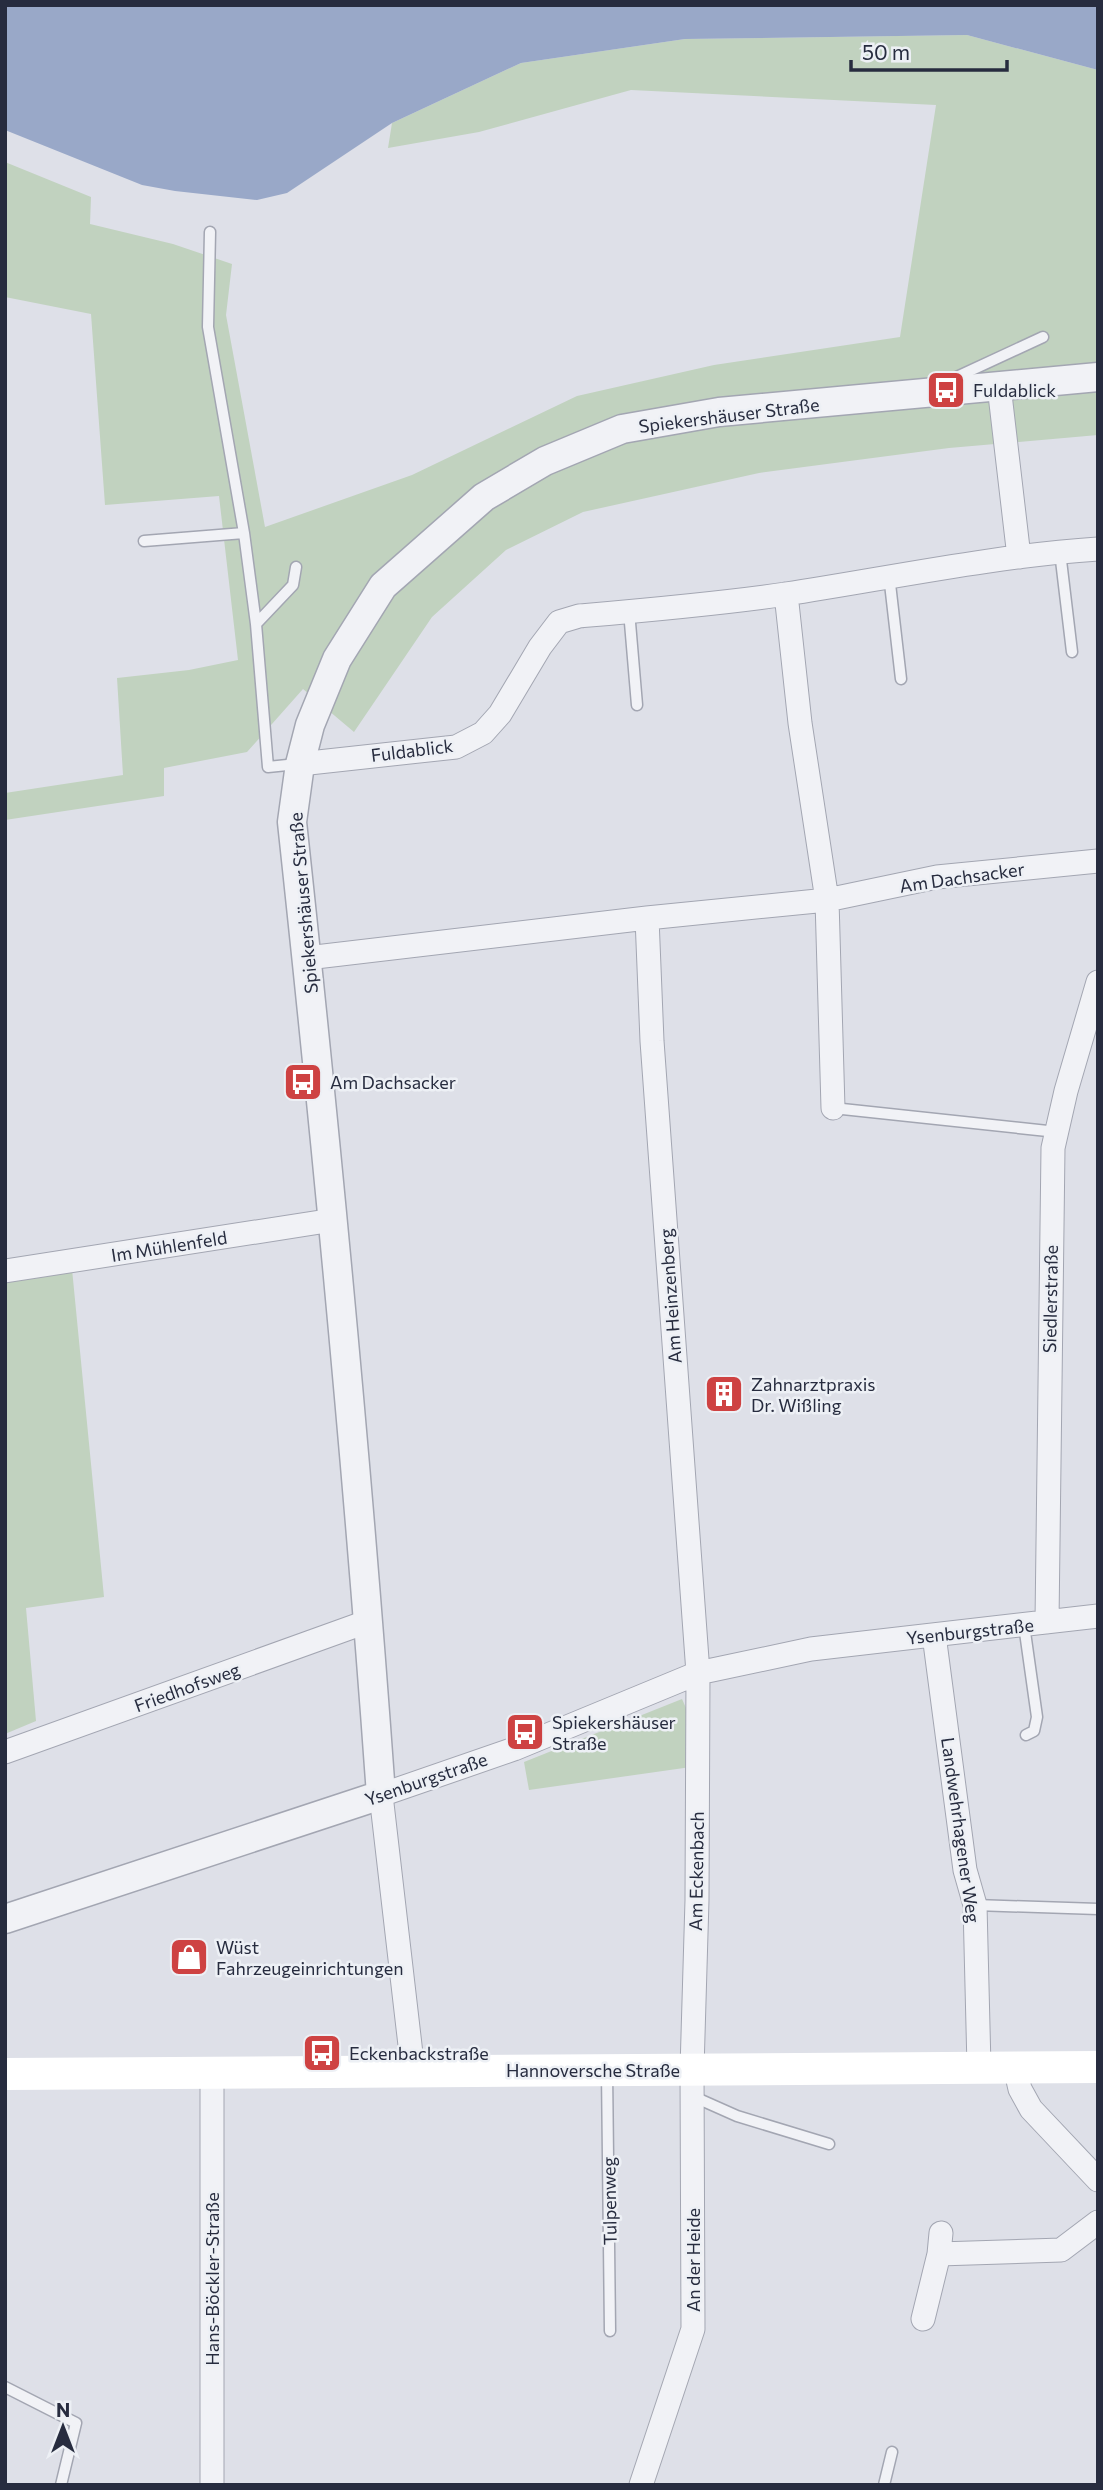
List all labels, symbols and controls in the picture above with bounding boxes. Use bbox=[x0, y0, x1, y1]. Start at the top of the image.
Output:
scale bar bbox=[851, 28, 1007, 72]
text: 50 m bbox=[862, 39, 910, 64]
bus stop icon: Fuldablick bbox=[925, 369, 967, 411]
place label: Fuldablick bbox=[973, 379, 1056, 401]
street label: Spiekershäuser Straße bbox=[637, 393, 821, 437]
street label: Fuldablick bbox=[369, 734, 455, 766]
street label: Spiekershäuser Straße bbox=[284, 811, 322, 995]
street label: Am Dachsacker bbox=[898, 857, 1026, 897]
bus stop icon: Am Dachsacker bbox=[282, 1061, 324, 1103]
place label: Am Dachsacker bbox=[330, 1071, 456, 1093]
street label: Im Mühlenfeld bbox=[109, 1226, 229, 1266]
street label: Am Heinzenberg bbox=[654, 1227, 686, 1364]
street label: Siedlerstraße bbox=[1038, 1245, 1062, 1353]
building icon: Zahnarztpraxis Dr. Wißling bbox=[703, 1373, 745, 1415]
place label: Zahnarztpraxis Dr. Wißling bbox=[751, 1373, 876, 1416]
street label: Ysenburgstraße bbox=[905, 1613, 1035, 1649]
street label: Friedhofsweg bbox=[131, 1658, 243, 1716]
bus stop icon: Spiekershäuser Straße bbox=[504, 1711, 546, 1753]
place label: Spiekershäuser Straße bbox=[552, 1711, 676, 1754]
street label: Landwehrhagener Weg bbox=[937, 1736, 985, 1924]
street label: Ysenburgstraße bbox=[362, 1748, 490, 1810]
street label: Am Eckenbach bbox=[684, 1811, 708, 1931]
shop icon: Wüst Fahrzeugeinrichtungen bbox=[168, 1936, 210, 1978]
place label: Wüst Fahrzeugeinrichtungen bbox=[216, 1936, 404, 1979]
bus stop icon: Eckenbackstraße bbox=[301, 2032, 343, 2074]
place label: Eckenbackstraße bbox=[349, 2042, 489, 2064]
street label: Hannoversche Straße bbox=[506, 2059, 680, 2081]
street label: Tulpenweg bbox=[597, 2156, 621, 2245]
street label: Hans-Böckler-Straße bbox=[201, 2192, 223, 2366]
street label: An der Heide bbox=[682, 2208, 704, 2312]
north arrow bbox=[28, 2392, 98, 2462]
text: N bbox=[56, 2398, 70, 2421]

